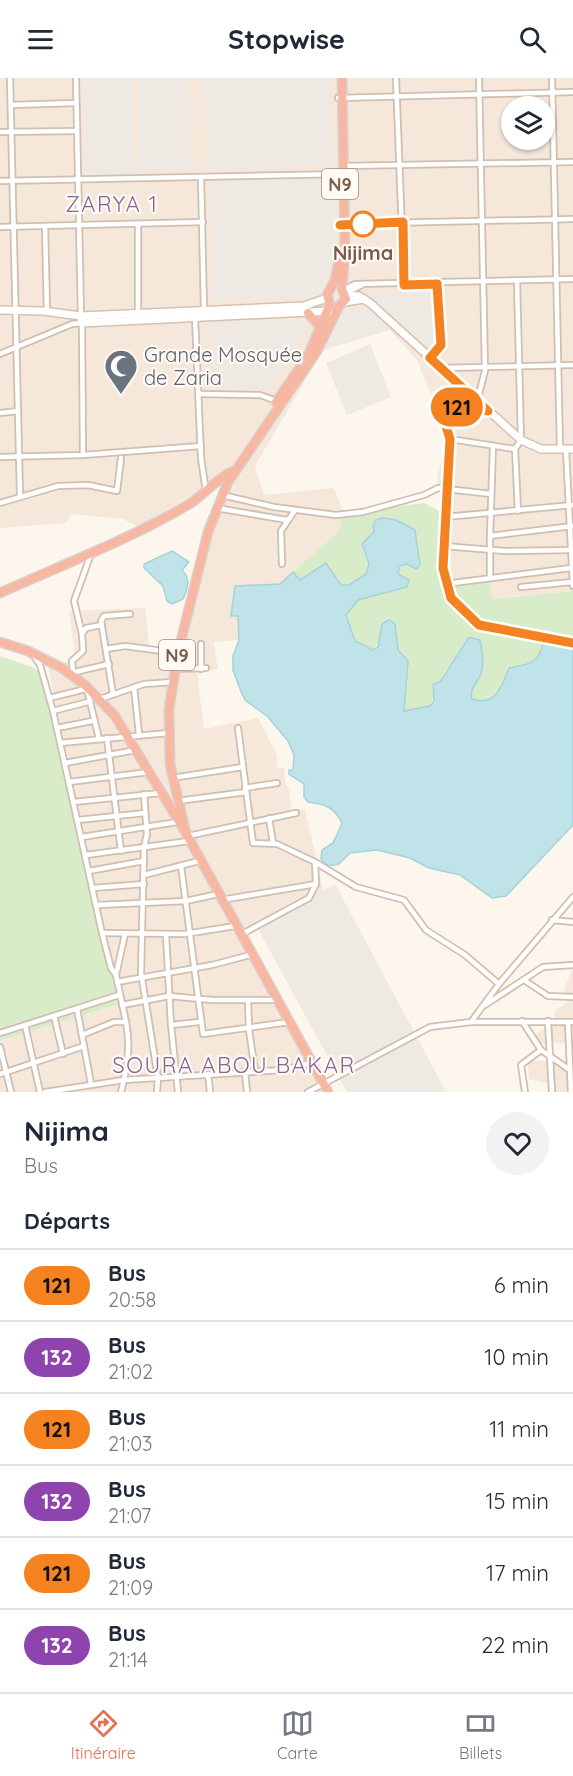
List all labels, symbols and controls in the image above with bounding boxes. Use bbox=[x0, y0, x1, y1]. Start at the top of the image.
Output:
text: Stopwise bbox=[228, 22, 345, 56]
icon: menu bbox=[24, 23, 57, 56]
icon: search bbox=[516, 23, 549, 56]
map controls bbox=[501, 96, 555, 150]
button: layers bbox=[501, 96, 555, 150]
road number: N9 bbox=[322, 169, 358, 199]
district label: ZARYA 1 bbox=[66, 190, 158, 218]
marker: Nijima bbox=[350, 211, 376, 237]
place label: Nijima bbox=[333, 240, 393, 265]
place label: Grande Mosquée de Zaria bbox=[144, 342, 302, 390]
mosque icon: Grande Mosquée de Zaria bbox=[103, 348, 139, 395]
line badge: 121 bbox=[422, 388, 492, 426]
text: 121 bbox=[443, 394, 471, 420]
road number: N9 bbox=[159, 640, 195, 670]
district label: SOURA ABOU BAKAR bbox=[112, 1051, 356, 1079]
button: heart bbox=[486, 1112, 549, 1175]
text: Nijima bbox=[24, 1113, 109, 1148]
text: Bus bbox=[24, 1153, 58, 1178]
text: Départs bbox=[24, 1207, 110, 1235]
text: Bus bbox=[108, 1259, 146, 1287]
text: 6 min bbox=[494, 1271, 549, 1299]
text: 121 bbox=[43, 1272, 71, 1298]
text: 20:58 bbox=[108, 1287, 156, 1312]
text: Bus bbox=[108, 1331, 146, 1359]
text: 10 min bbox=[484, 1343, 549, 1371]
text: 132 bbox=[41, 1344, 73, 1370]
text: 21:02 bbox=[108, 1359, 153, 1384]
text: Bus bbox=[108, 1403, 146, 1431]
text: 11 min bbox=[489, 1415, 549, 1443]
text: 121 bbox=[43, 1416, 71, 1442]
text: 21:03 bbox=[108, 1431, 153, 1456]
text: Bus bbox=[108, 1475, 146, 1503]
text: 15 min bbox=[485, 1487, 549, 1515]
text: 132 bbox=[41, 1488, 73, 1514]
text: 21:07 bbox=[108, 1503, 151, 1528]
text: Bus bbox=[108, 1547, 146, 1575]
text: 17 min bbox=[486, 1559, 549, 1587]
text: 121 bbox=[43, 1560, 71, 1586]
text: 21:09 bbox=[108, 1575, 153, 1600]
text: Bus bbox=[108, 1619, 146, 1647]
text: 22 min bbox=[481, 1631, 549, 1659]
text: 132 bbox=[41, 1632, 73, 1658]
text: 21:14 bbox=[108, 1647, 148, 1672]
tab: Itinéraire bbox=[71, 1707, 136, 1763]
tab: Carte bbox=[277, 1707, 318, 1763]
tab: Billets bbox=[459, 1707, 502, 1763]

